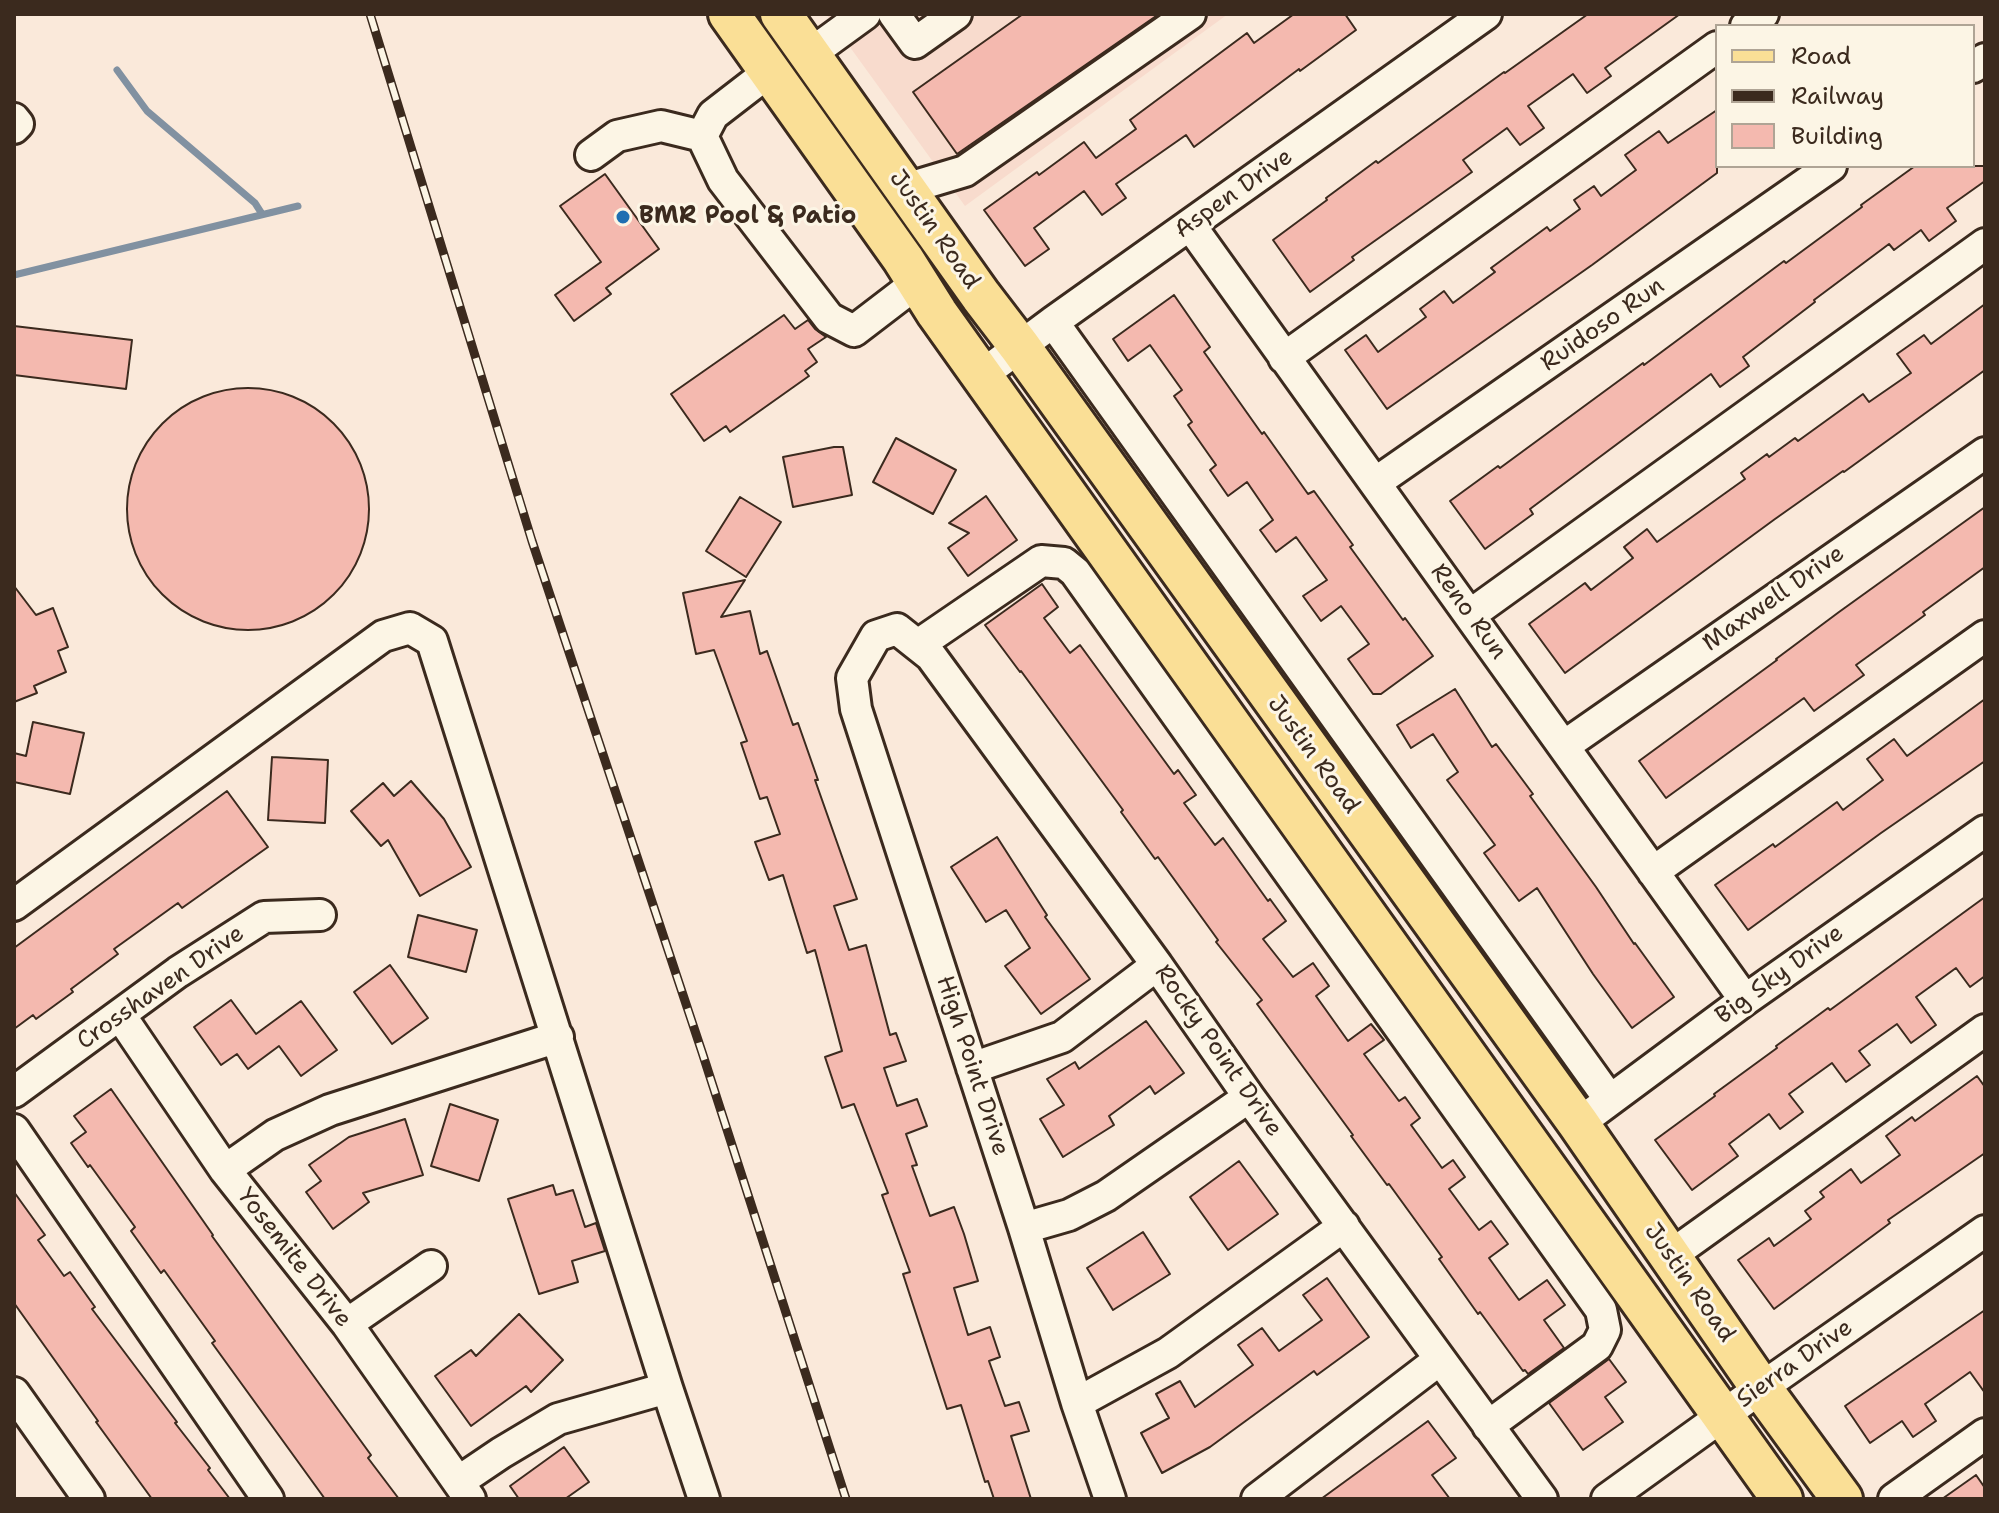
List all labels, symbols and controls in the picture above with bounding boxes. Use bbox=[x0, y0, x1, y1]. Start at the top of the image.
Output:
legend bbox=[1715, 24, 1975, 168]
text: Road bbox=[1791, 40, 1851, 72]
text: Railway bbox=[1791, 80, 1884, 112]
text: Building bbox=[1791, 120, 1883, 152]
street label: Aspen Drive bbox=[1169, 143, 1299, 245]
street label: Justin Road bbox=[882, 165, 986, 295]
place label: BMR Pool & Patio bbox=[639, 203, 856, 231]
marker: BMR Pool & Patio bbox=[614, 208, 632, 226]
street label: Ruidoso Run bbox=[1536, 272, 1670, 378]
street label: Maxwell Drive bbox=[1698, 540, 1850, 658]
street label: Reno Run bbox=[1424, 559, 1512, 665]
street label: Justin Road bbox=[1261, 690, 1365, 820]
street label: Big Sky Drive bbox=[1710, 919, 1850, 1031]
street label: Crosshaven Drive bbox=[72, 920, 250, 1056]
street label: Rocky Point Drive bbox=[1148, 960, 1288, 1142]
street label: High Point Drive bbox=[929, 972, 1015, 1160]
street label: Yosemite Drive bbox=[231, 1183, 357, 1333]
street label: Justin Road bbox=[1637, 1218, 1741, 1348]
street label: Sierra Drive bbox=[1731, 1313, 1859, 1415]

